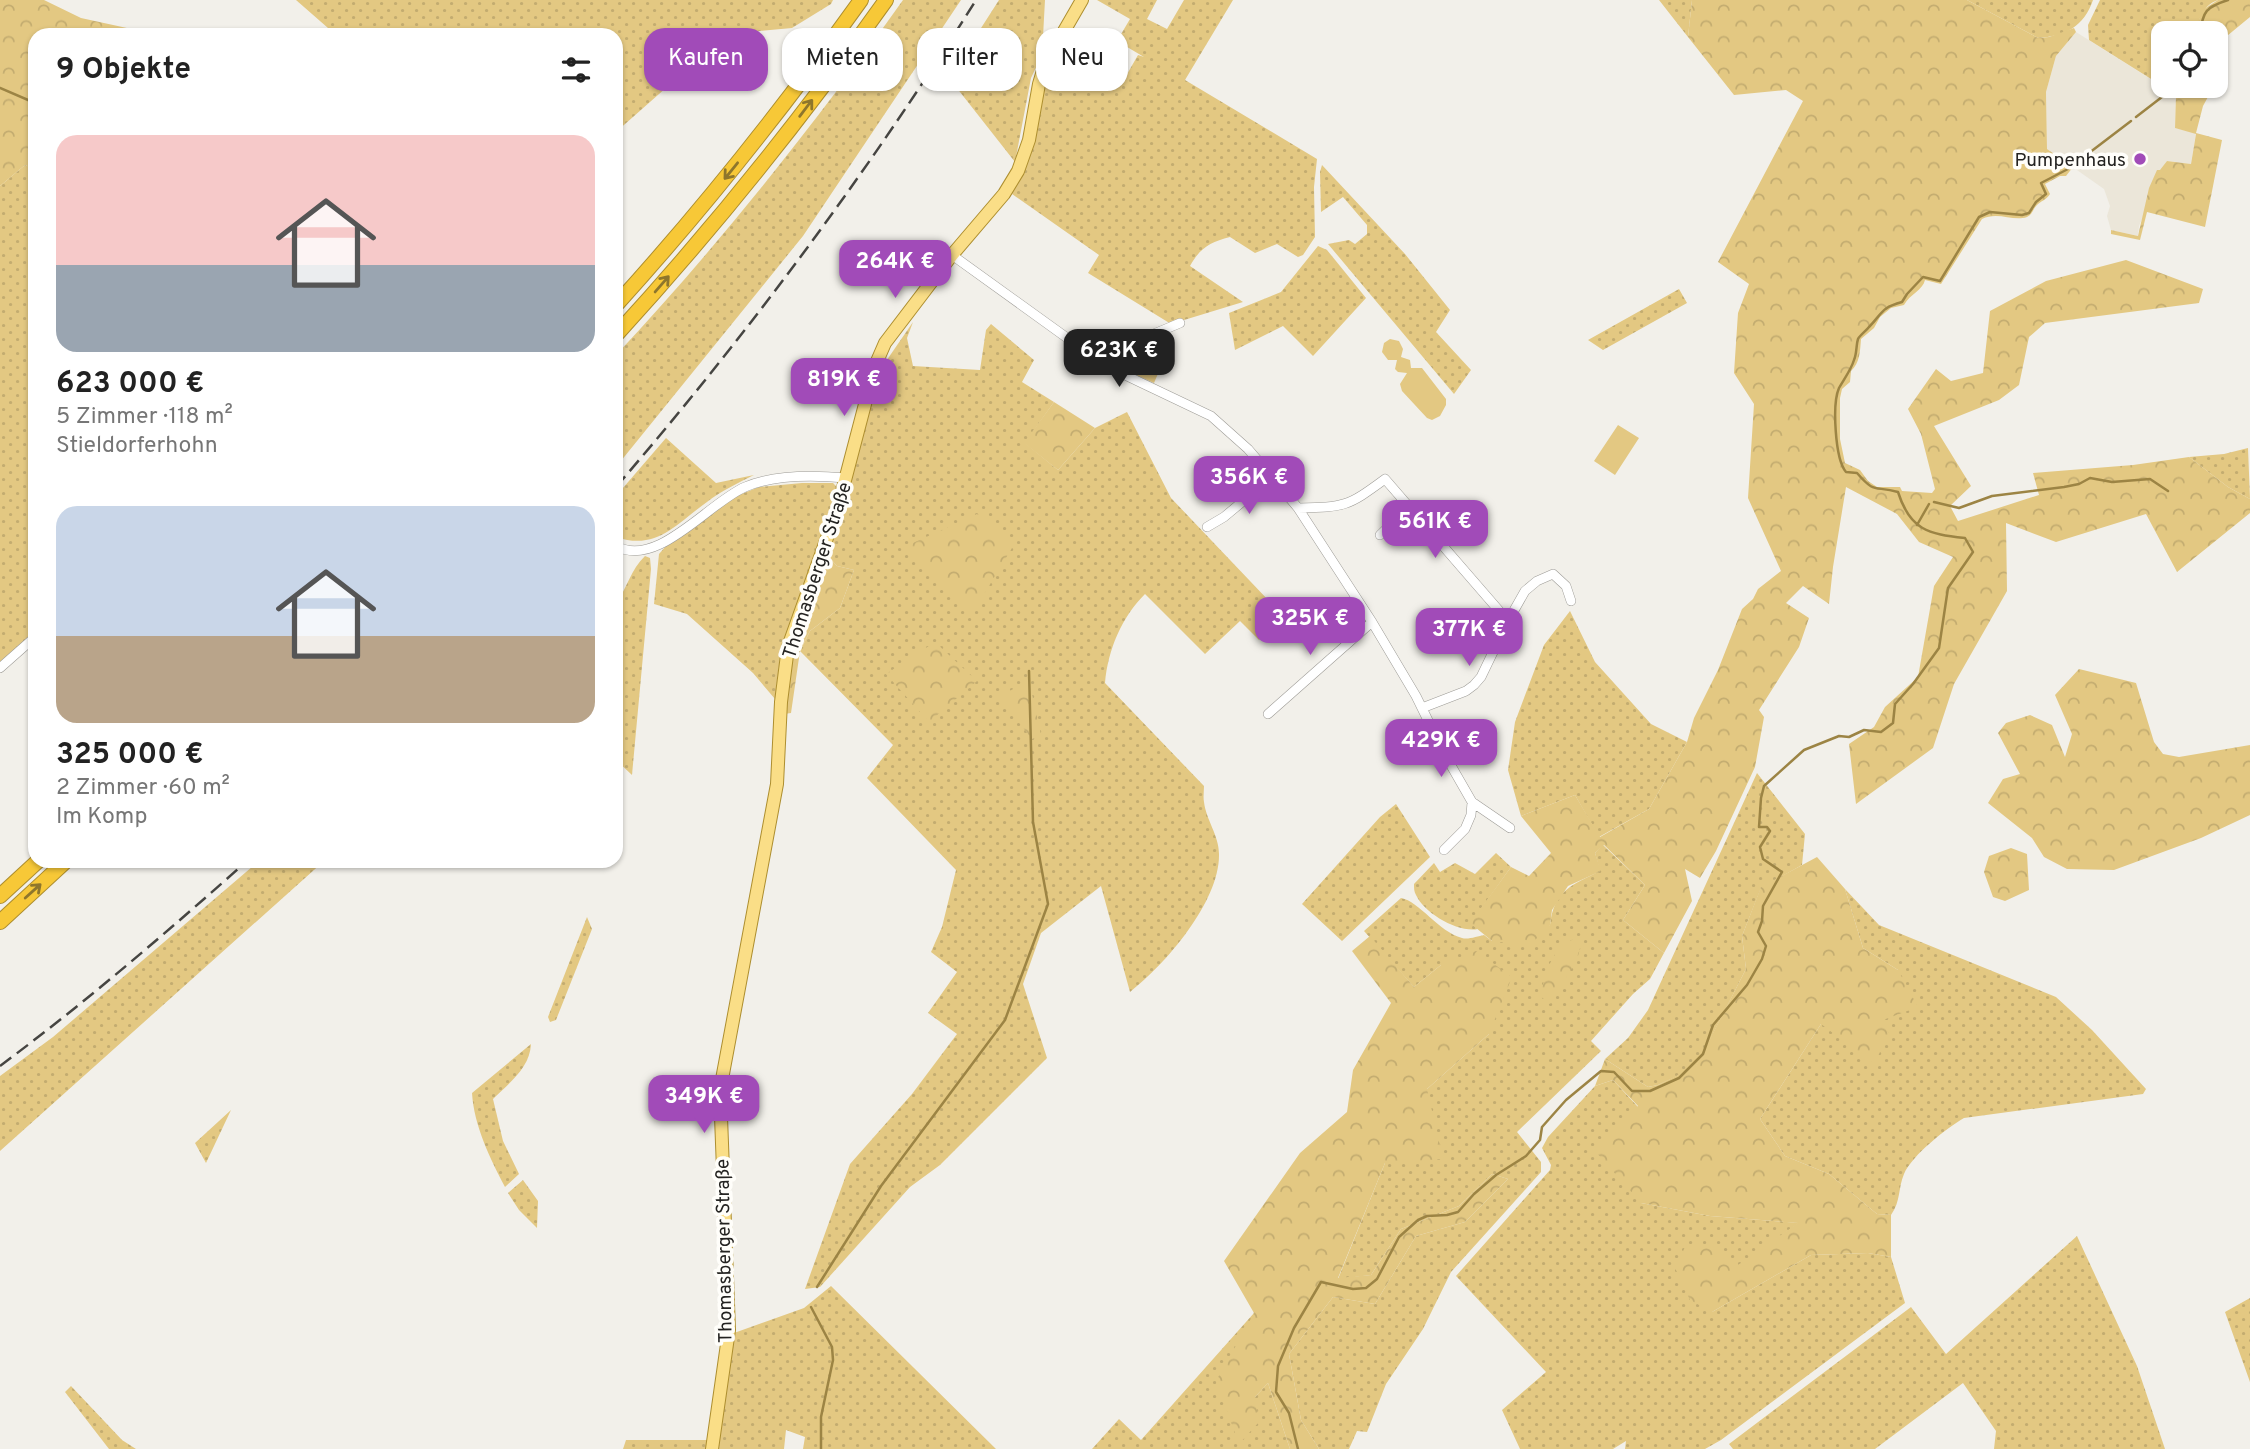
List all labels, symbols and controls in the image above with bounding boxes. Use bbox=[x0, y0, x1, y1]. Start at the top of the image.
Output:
map controls bbox=[2151, 21, 2228, 98]
button: locate bbox=[2151, 21, 2228, 98]
chip: Kaufen bbox=[644, 28, 768, 91]
chip: Mieten bbox=[782, 28, 903, 91]
chip: Filter bbox=[917, 28, 1022, 91]
chip: Neu bbox=[1036, 28, 1128, 91]
icon: filters bbox=[557, 51, 595, 89]
text: 9 Objekte bbox=[56, 52, 191, 89]
one-way arrow bbox=[798, 100, 813, 118]
place label: Pumpenhaus bbox=[2015, 149, 2126, 173]
marker: Pumpenhaus bbox=[2132, 151, 2148, 167]
one-way arrow bbox=[723, 162, 738, 180]
icon: home bbox=[263, 180, 389, 306]
pin: 264K € bbox=[838, 240, 952, 300]
text: 264K € bbox=[855, 248, 935, 277]
one-way arrow bbox=[654, 275, 670, 293]
pin: 623K € bbox=[1062, 330, 1176, 389]
text: 623K € bbox=[1080, 337, 1158, 366]
pin: 819K € bbox=[787, 358, 901, 418]
text: 623 000 € bbox=[56, 366, 204, 403]
text: 819K € bbox=[807, 366, 881, 395]
text: 5 Zimmer · 118 m² bbox=[56, 403, 233, 432]
text: Stieldorferhohn bbox=[56, 432, 218, 461]
pin: 356K € bbox=[1192, 456, 1306, 516]
text: 356K € bbox=[1210, 464, 1288, 493]
street label: Thomasberger Straße bbox=[778, 479, 858, 662]
pin: 561K € bbox=[1378, 500, 1492, 560]
text: 561K € bbox=[1398, 508, 1472, 537]
icon: home bbox=[263, 551, 389, 677]
pin: 325K € bbox=[1253, 598, 1367, 657]
text: 325K € bbox=[1271, 605, 1349, 634]
pin: 377K € bbox=[1412, 608, 1526, 668]
text: 377K € bbox=[1432, 616, 1506, 645]
pin: 429K € bbox=[1384, 720, 1498, 779]
text: 429K € bbox=[1401, 727, 1481, 756]
text: 325 000 € bbox=[56, 737, 204, 774]
text: 2 Zimmer · 60 m² bbox=[56, 774, 230, 803]
text: Im Komp bbox=[56, 803, 147, 832]
one-way arrow bbox=[24, 883, 41, 900]
pin: 349K € bbox=[647, 1076, 761, 1135]
text: 349K € bbox=[664, 1083, 744, 1112]
street label: Thomasberger Straße bbox=[711, 1159, 739, 1343]

